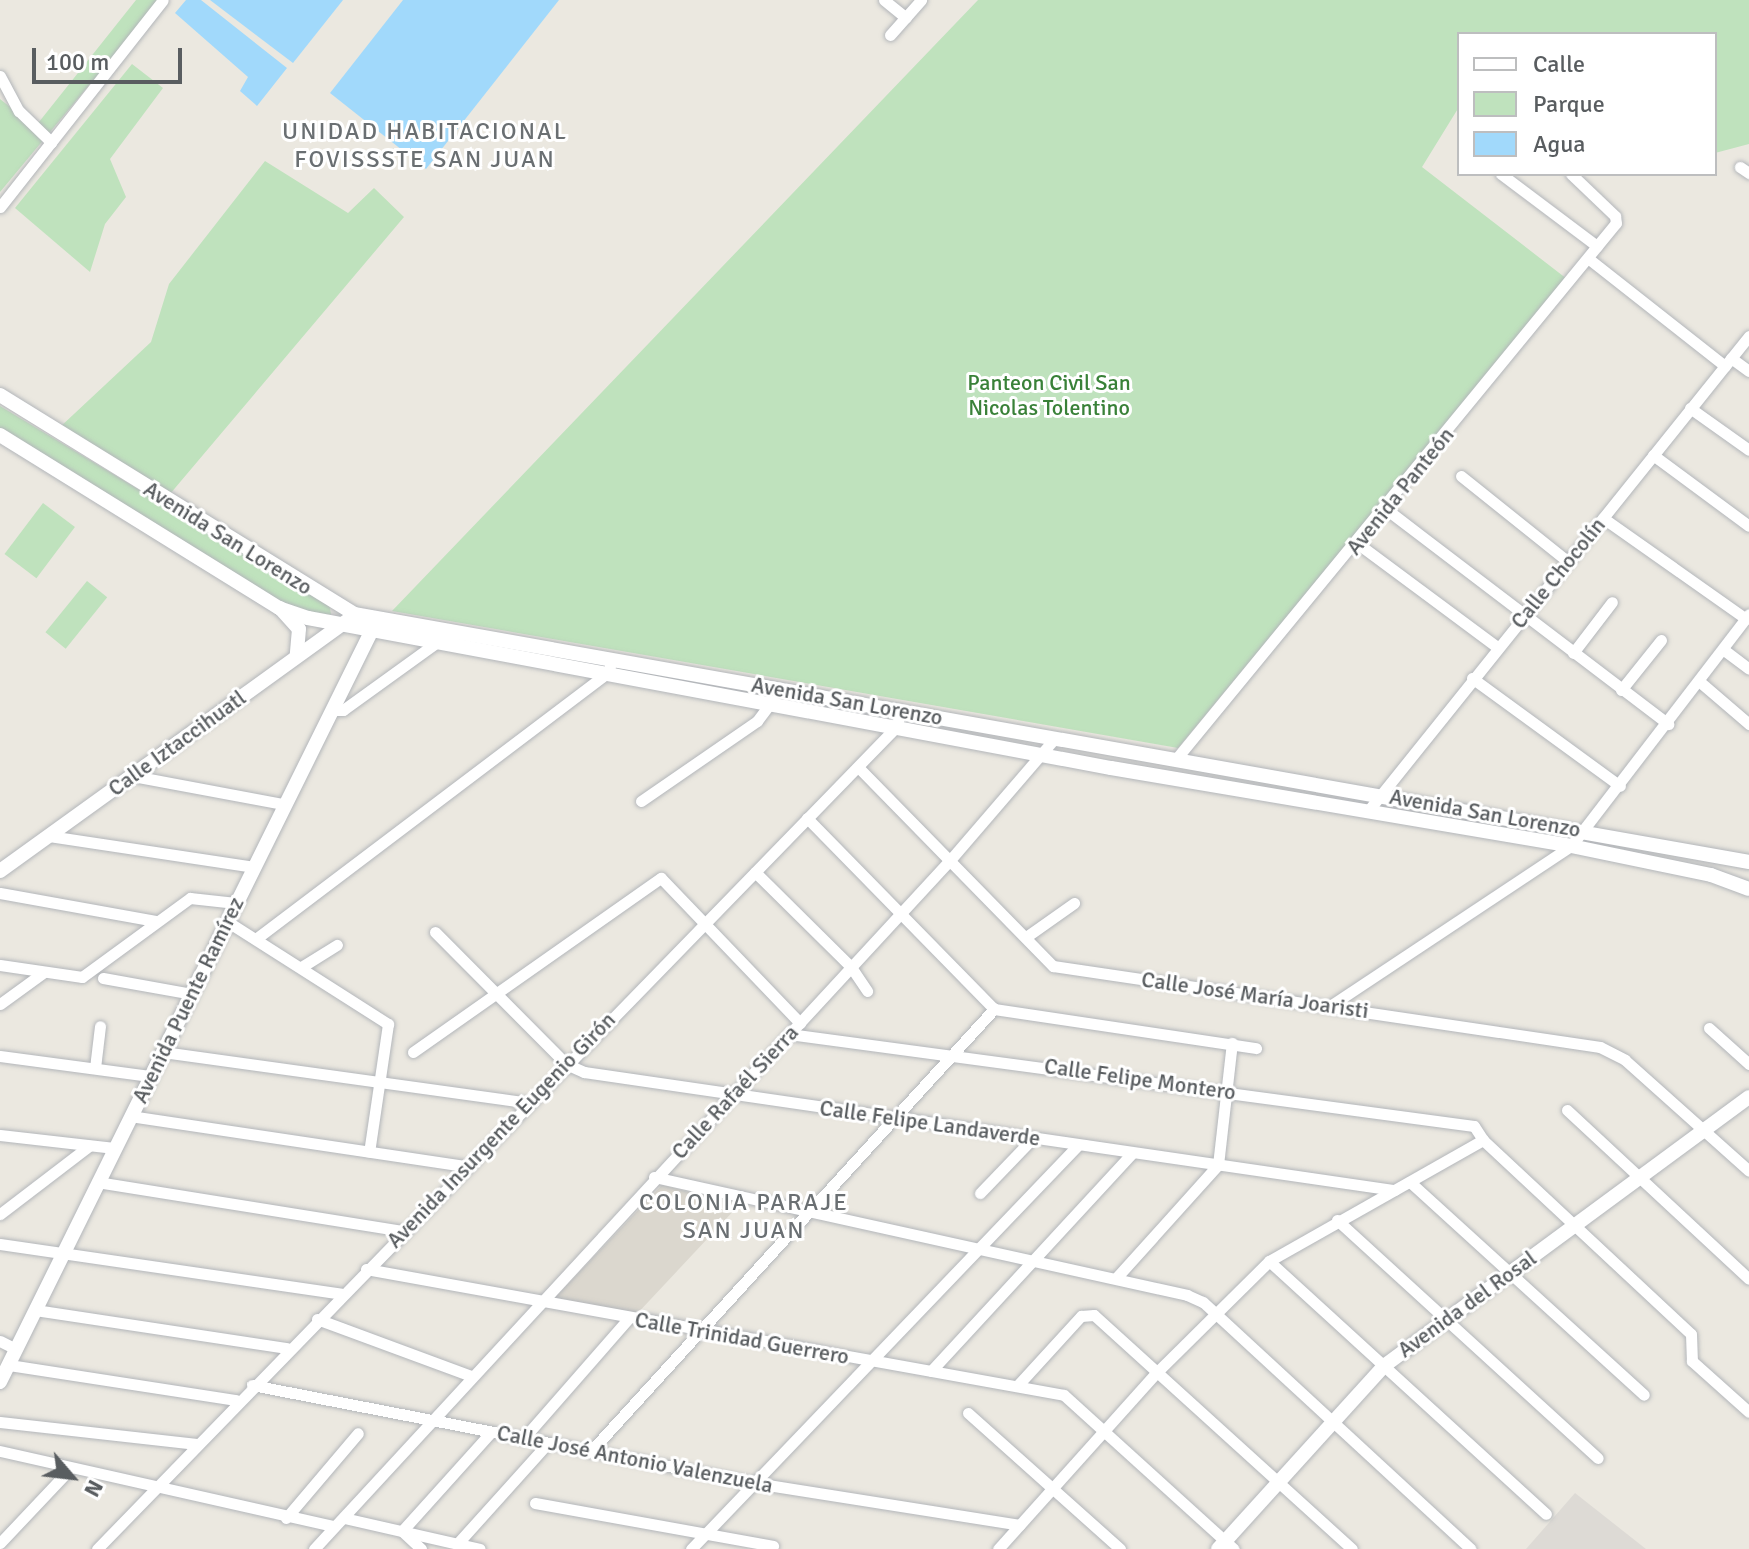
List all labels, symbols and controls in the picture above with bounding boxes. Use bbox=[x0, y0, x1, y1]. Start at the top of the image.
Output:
scale bar bbox=[36, 32, 186, 82]
legend bbox=[1457, 32, 1717, 176]
text: 100 m bbox=[46, 47, 109, 77]
text: Calle bbox=[1533, 49, 1585, 79]
text: Parque bbox=[1533, 89, 1605, 119]
district label: UNIDAD HABITACIONAL FOVISSSTE SAN JUAN bbox=[282, 118, 568, 174]
text: Agua bbox=[1533, 129, 1585, 159]
park label: Panteon Civil San Nicolas Tolentino bbox=[967, 369, 1131, 420]
street label: Avenida Panteón bbox=[1340, 422, 1460, 560]
street label: Avenida San Lorenzo bbox=[139, 475, 317, 601]
street label: Calle Chocolín bbox=[1505, 512, 1611, 634]
street label: Avenida San Lorenzo bbox=[749, 671, 945, 731]
street label: Calle Iztaccihuatl bbox=[103, 684, 251, 802]
street label: Avenida San Lorenzo bbox=[1387, 783, 1583, 843]
street label: Avenida Puente Ramírez bbox=[127, 893, 249, 1107]
street label: Calle José María Joaristi bbox=[1140, 966, 1370, 1024]
street label: Avenida Insurgente Eugenio Girón bbox=[381, 1007, 621, 1253]
street label: Calle Rafaél Sierra bbox=[666, 1019, 804, 1165]
street label: Calle Felipe Montero bbox=[1043, 1052, 1237, 1106]
street label: Calle Felipe Landaverde bbox=[818, 1094, 1042, 1152]
district label: COLONIA PARAJE SAN JUAN bbox=[639, 1189, 849, 1245]
street label: Avenida del Rosal bbox=[1392, 1245, 1542, 1363]
street label: Calle Trinidad Guerrero bbox=[633, 1306, 851, 1370]
street label: Calle José Antonio Valenzuela bbox=[495, 1419, 775, 1499]
north arrow bbox=[32, 1437, 112, 1517]
text: N bbox=[78, 1475, 109, 1502]

